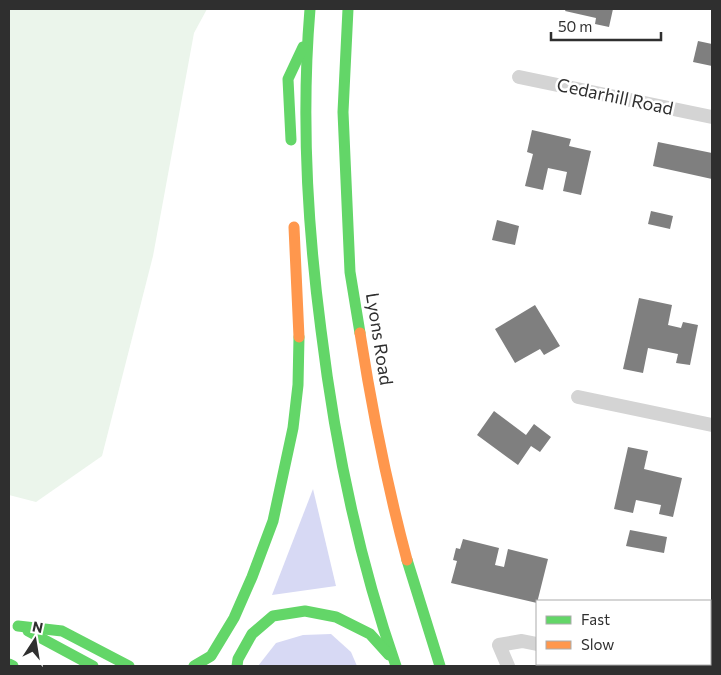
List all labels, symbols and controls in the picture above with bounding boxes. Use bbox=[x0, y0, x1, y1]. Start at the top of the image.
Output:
scale bar bbox=[551, 10, 661, 42]
text: 50 m bbox=[558, 17, 592, 35]
street label: Cedarhill Road bbox=[555, 73, 675, 119]
street label: Lyons Road bbox=[362, 291, 398, 387]
legend bbox=[536, 600, 711, 665]
text: Fast bbox=[581, 610, 610, 628]
north arrow bbox=[10, 615, 60, 665]
text: N bbox=[31, 617, 45, 636]
text: Slow bbox=[581, 635, 614, 653]

